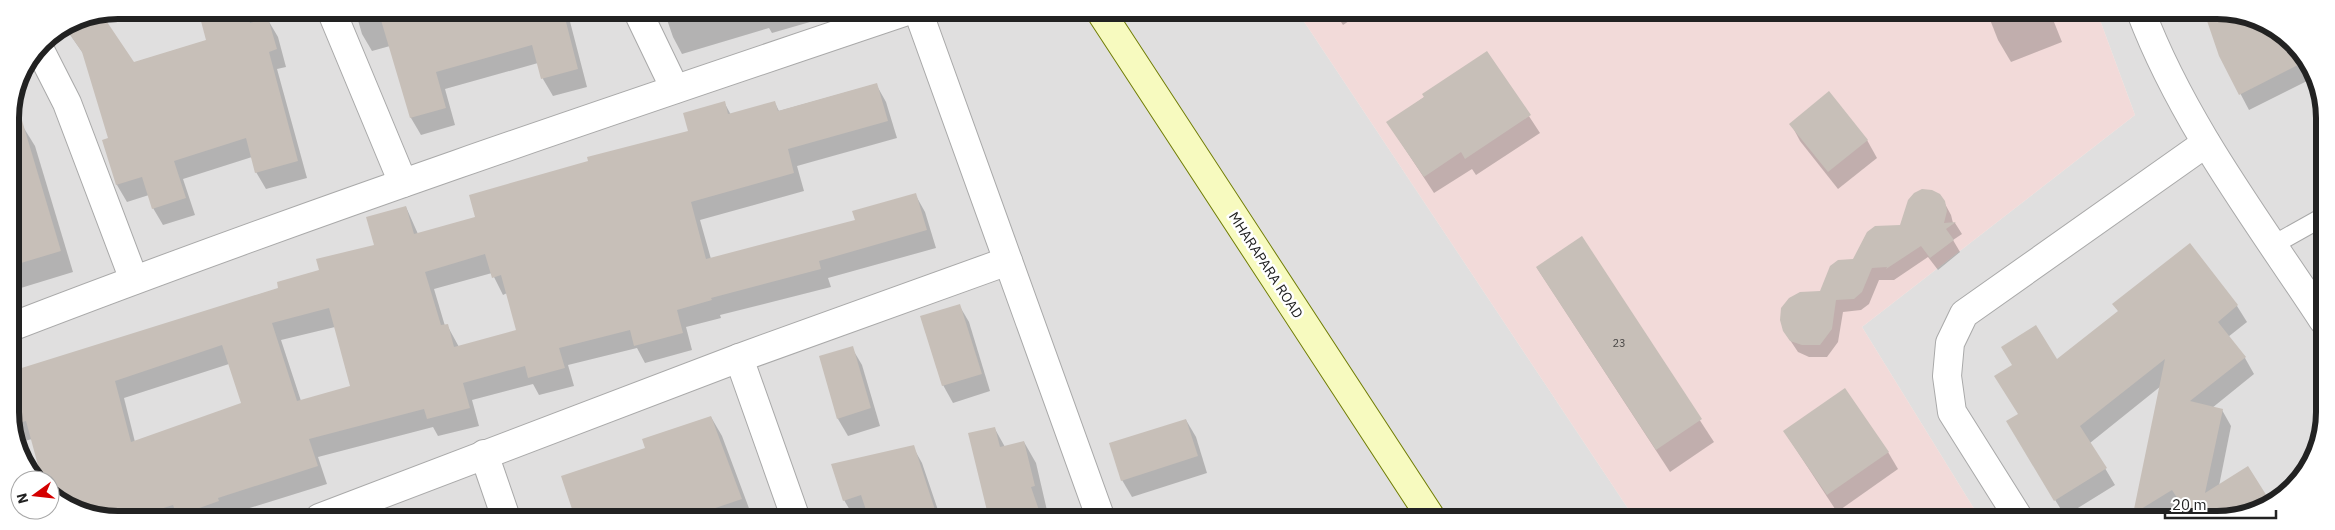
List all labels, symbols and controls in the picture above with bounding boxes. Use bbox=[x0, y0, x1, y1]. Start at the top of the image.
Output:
street label: MHARAPARA ROAD bbox=[1225, 208, 1307, 322]
house number: 23 bbox=[1612, 336, 1626, 350]
north arrow bbox=[10, 470, 60, 520]
scale bar bbox=[2165, 488, 2276, 520]
text: N bbox=[12, 491, 32, 506]
text: 20 m bbox=[2172, 495, 2207, 514]

